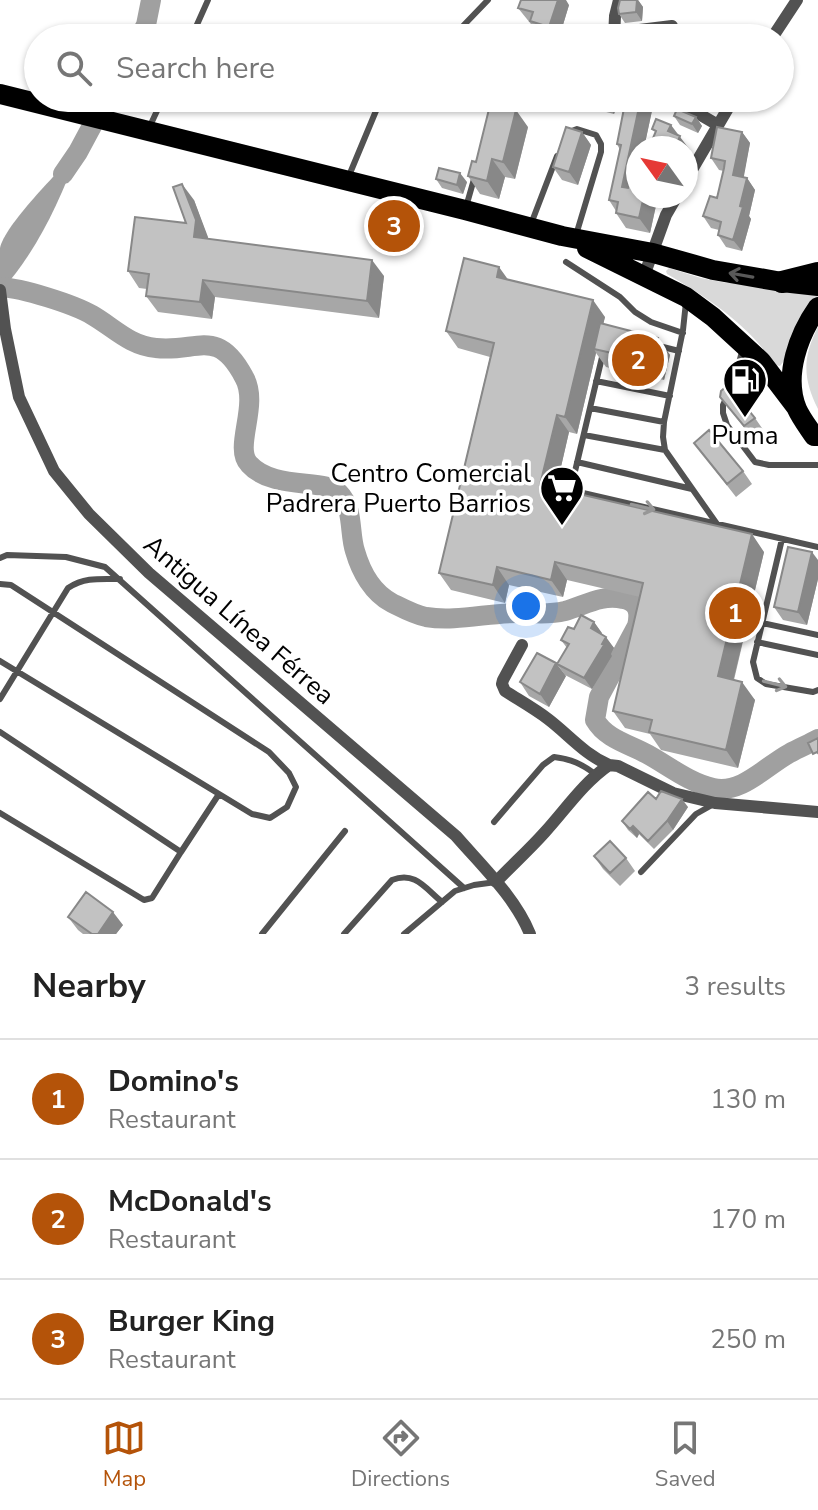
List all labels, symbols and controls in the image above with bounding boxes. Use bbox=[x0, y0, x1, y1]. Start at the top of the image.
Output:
search box bbox=[24, 24, 794, 112]
icon: search bbox=[52, 46, 96, 90]
text: Search here bbox=[116, 48, 275, 89]
north arrow bbox=[626, 136, 698, 208]
pin: 3 bbox=[368, 196, 420, 256]
one-way arrow bbox=[729, 266, 754, 281]
pin: 2 bbox=[612, 330, 664, 390]
fuel station icon: Puma bbox=[721, 356, 769, 419]
place label: Puma bbox=[712, 418, 778, 453]
place label: Centro Comercial Padrera Puerto Barrios bbox=[266, 456, 531, 521]
supermarket icon: Centro Comercial Padrera Puerto Barrios bbox=[538, 464, 586, 527]
one-way arrow bbox=[630, 500, 656, 515]
street label: Antigua Línea Férrea bbox=[136, 527, 342, 713]
pin: 1 bbox=[709, 583, 761, 643]
your location bbox=[506, 586, 546, 626]
one-way arrow bbox=[762, 678, 787, 693]
text: Nearby bbox=[32, 963, 146, 1009]
text: 3 results bbox=[685, 969, 786, 1004]
text: Domino's bbox=[108, 1061, 239, 1102]
text: 1 bbox=[50, 1082, 66, 1117]
text: 130 m bbox=[710, 1082, 786, 1117]
text: Restaurant bbox=[108, 1102, 236, 1137]
text: McDonald's bbox=[108, 1181, 272, 1222]
text: 2 bbox=[50, 1202, 66, 1237]
text: 170 m bbox=[710, 1202, 786, 1237]
text: Restaurant bbox=[108, 1222, 236, 1257]
text: Burger King bbox=[108, 1301, 275, 1342]
text: 3 bbox=[50, 1322, 66, 1357]
text: 250 m bbox=[710, 1322, 786, 1357]
text: Restaurant bbox=[108, 1342, 236, 1377]
tab: Map bbox=[102, 1416, 146, 1494]
tab: Directions bbox=[351, 1416, 450, 1494]
tab: Saved bbox=[655, 1416, 716, 1494]

